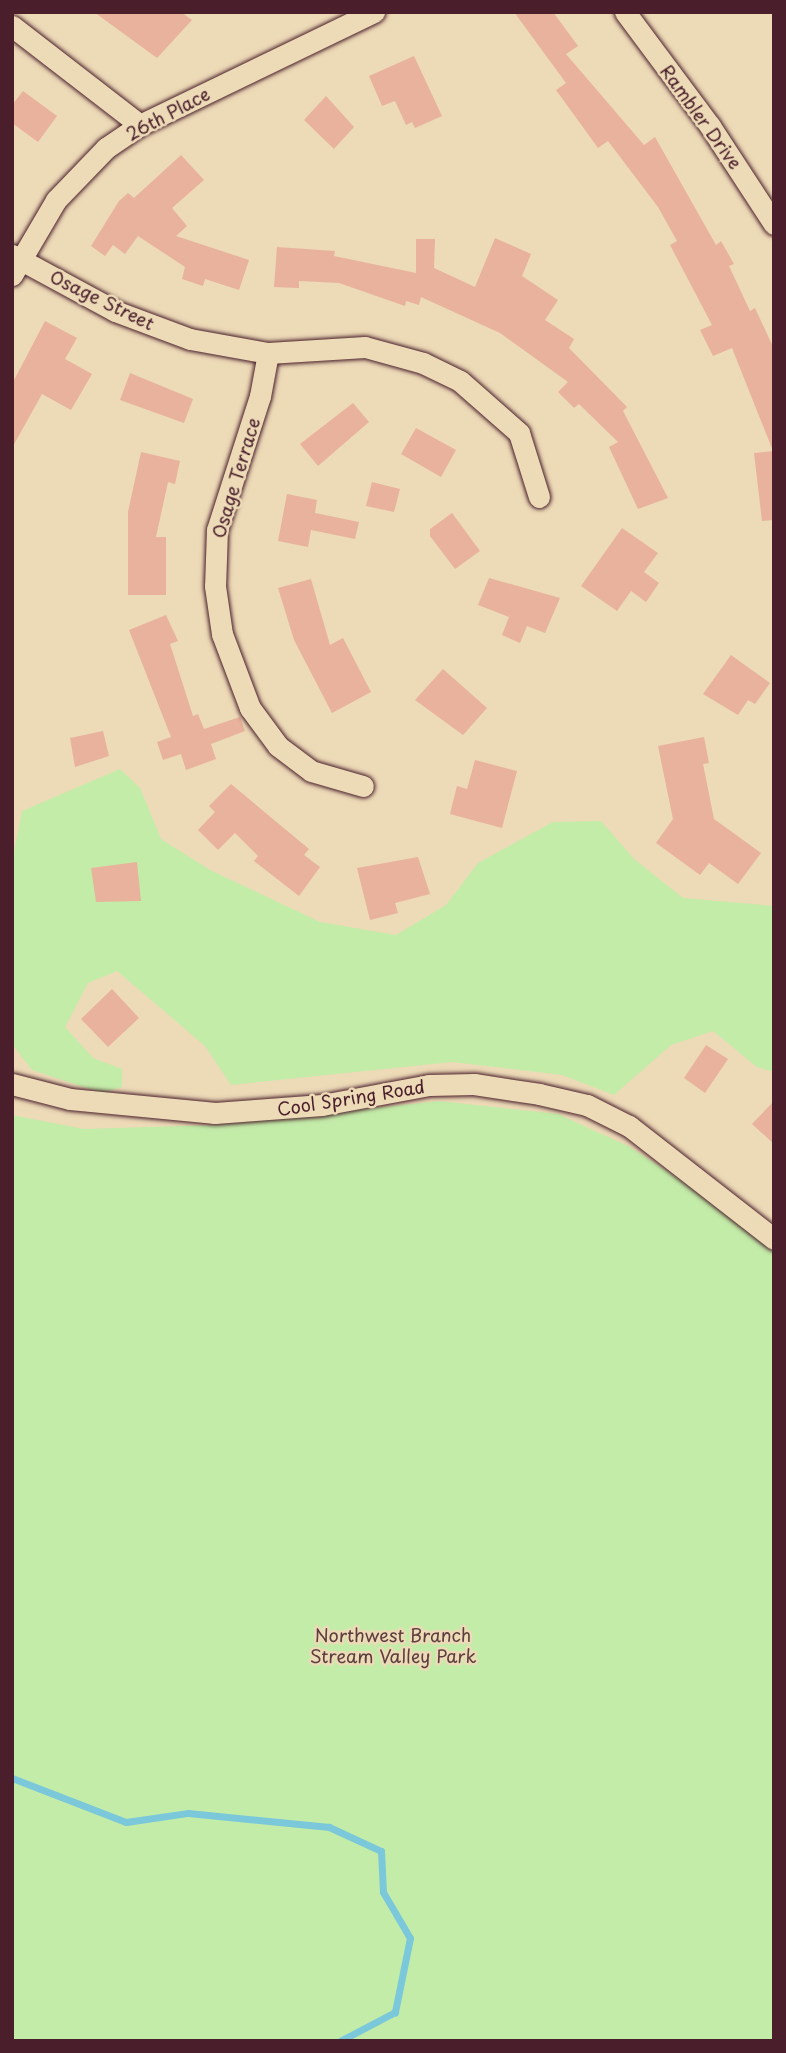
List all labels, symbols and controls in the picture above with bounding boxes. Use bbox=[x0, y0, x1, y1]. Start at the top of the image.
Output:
street label: Rambler Drive bbox=[655, 60, 747, 174]
street label: 26th Place bbox=[122, 82, 214, 146]
street label: Osage Street bbox=[47, 266, 157, 334]
street label: Osage Terrace bbox=[208, 415, 264, 541]
street label: Cool Spring Road bbox=[275, 1076, 427, 1120]
park label: Northwest Branch Stream Valley Park bbox=[309, 1625, 477, 1668]

